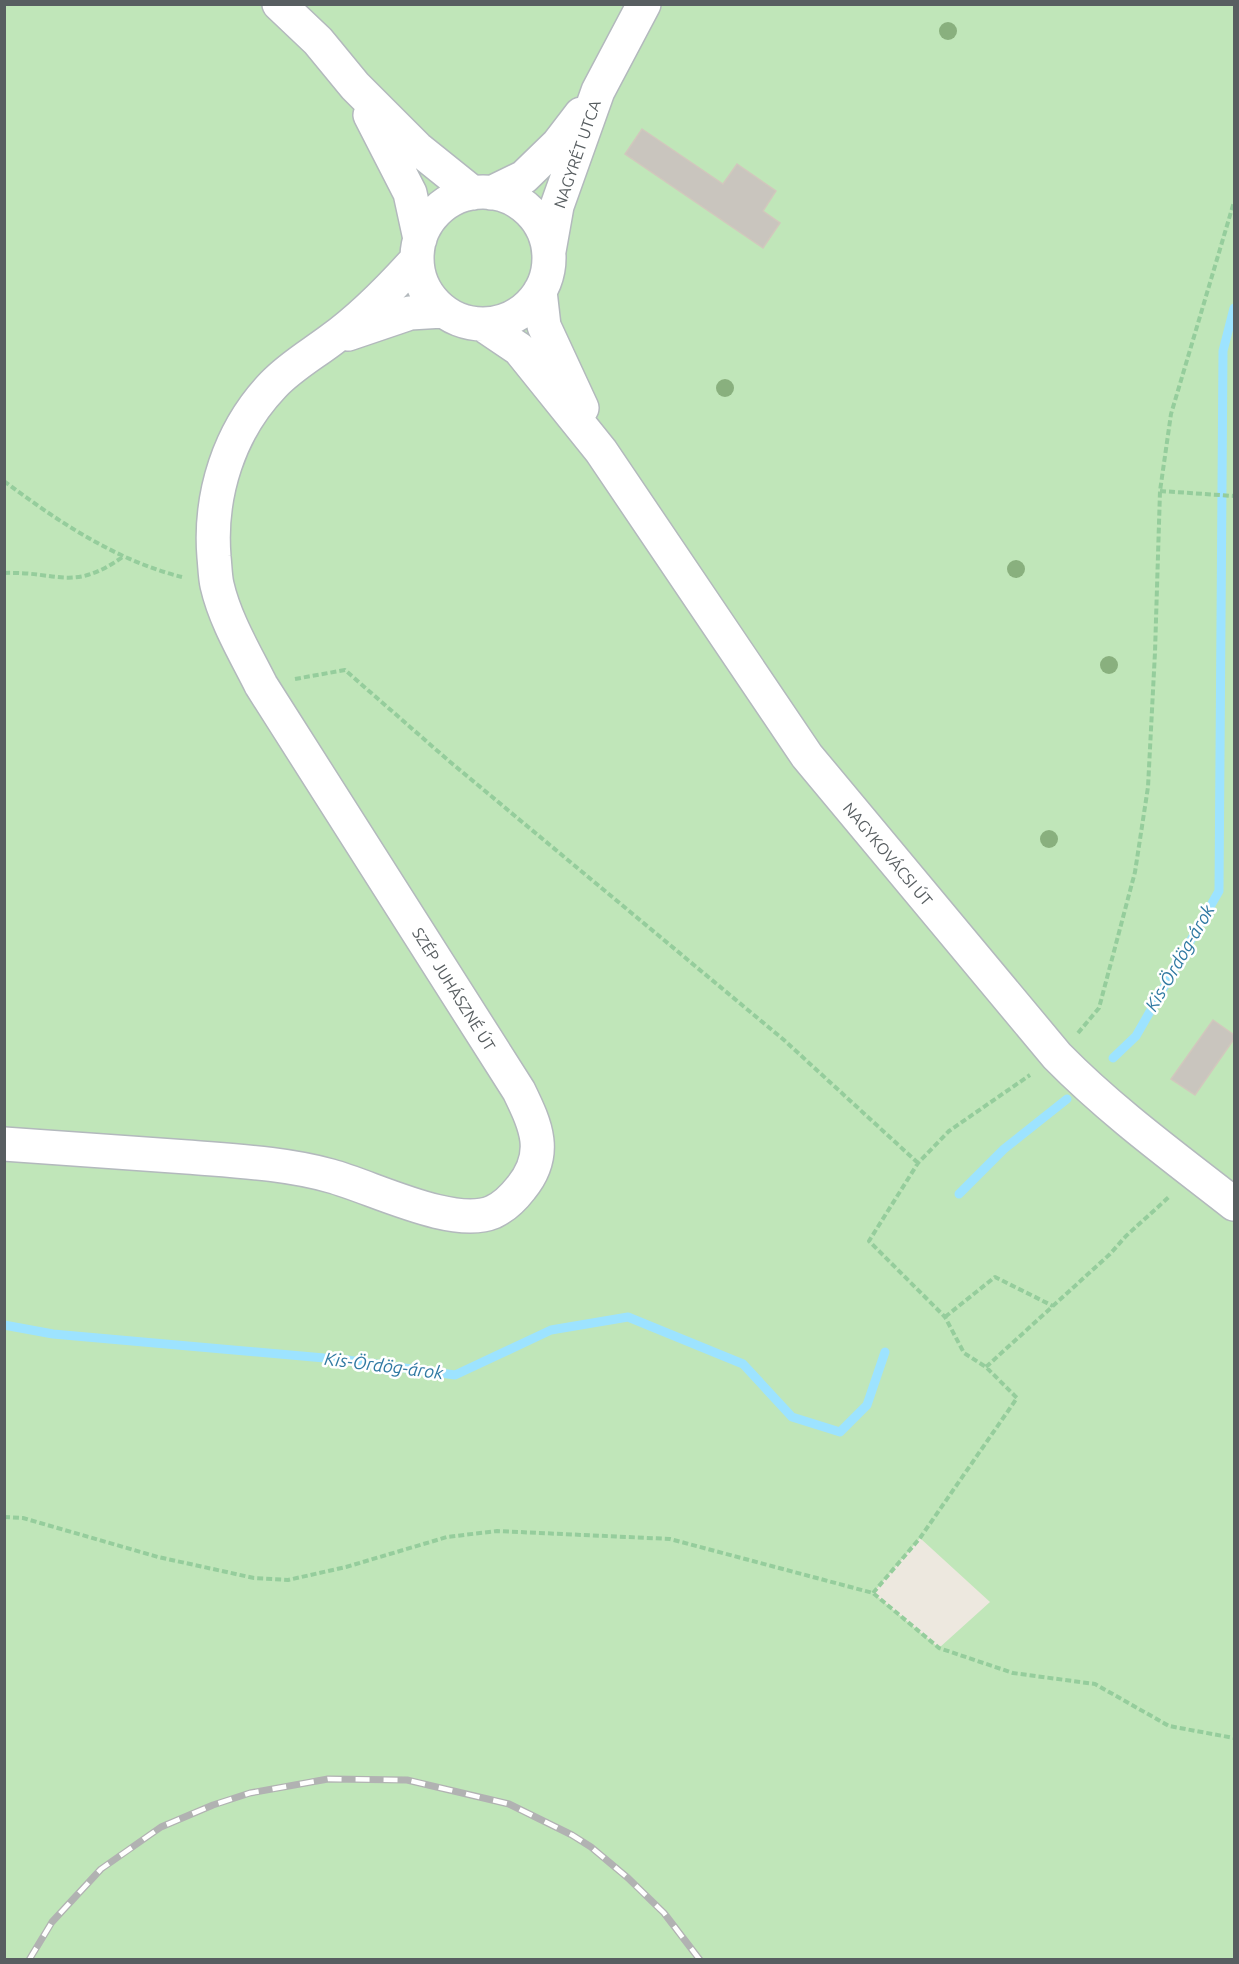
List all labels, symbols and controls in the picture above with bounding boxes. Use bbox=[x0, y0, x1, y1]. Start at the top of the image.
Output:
street label: NAGYRÉT UTCA bbox=[548, 96, 604, 210]
street label: NAGYKOVÁCSI ÚT bbox=[840, 798, 938, 909]
water label: Kis-Ördög-árok bbox=[1141, 900, 1218, 1014]
street label: SZÉP JUHÁSZNÉ ÚT bbox=[409, 923, 501, 1054]
water label: Kis-Ördög-árok bbox=[323, 1348, 446, 1382]

